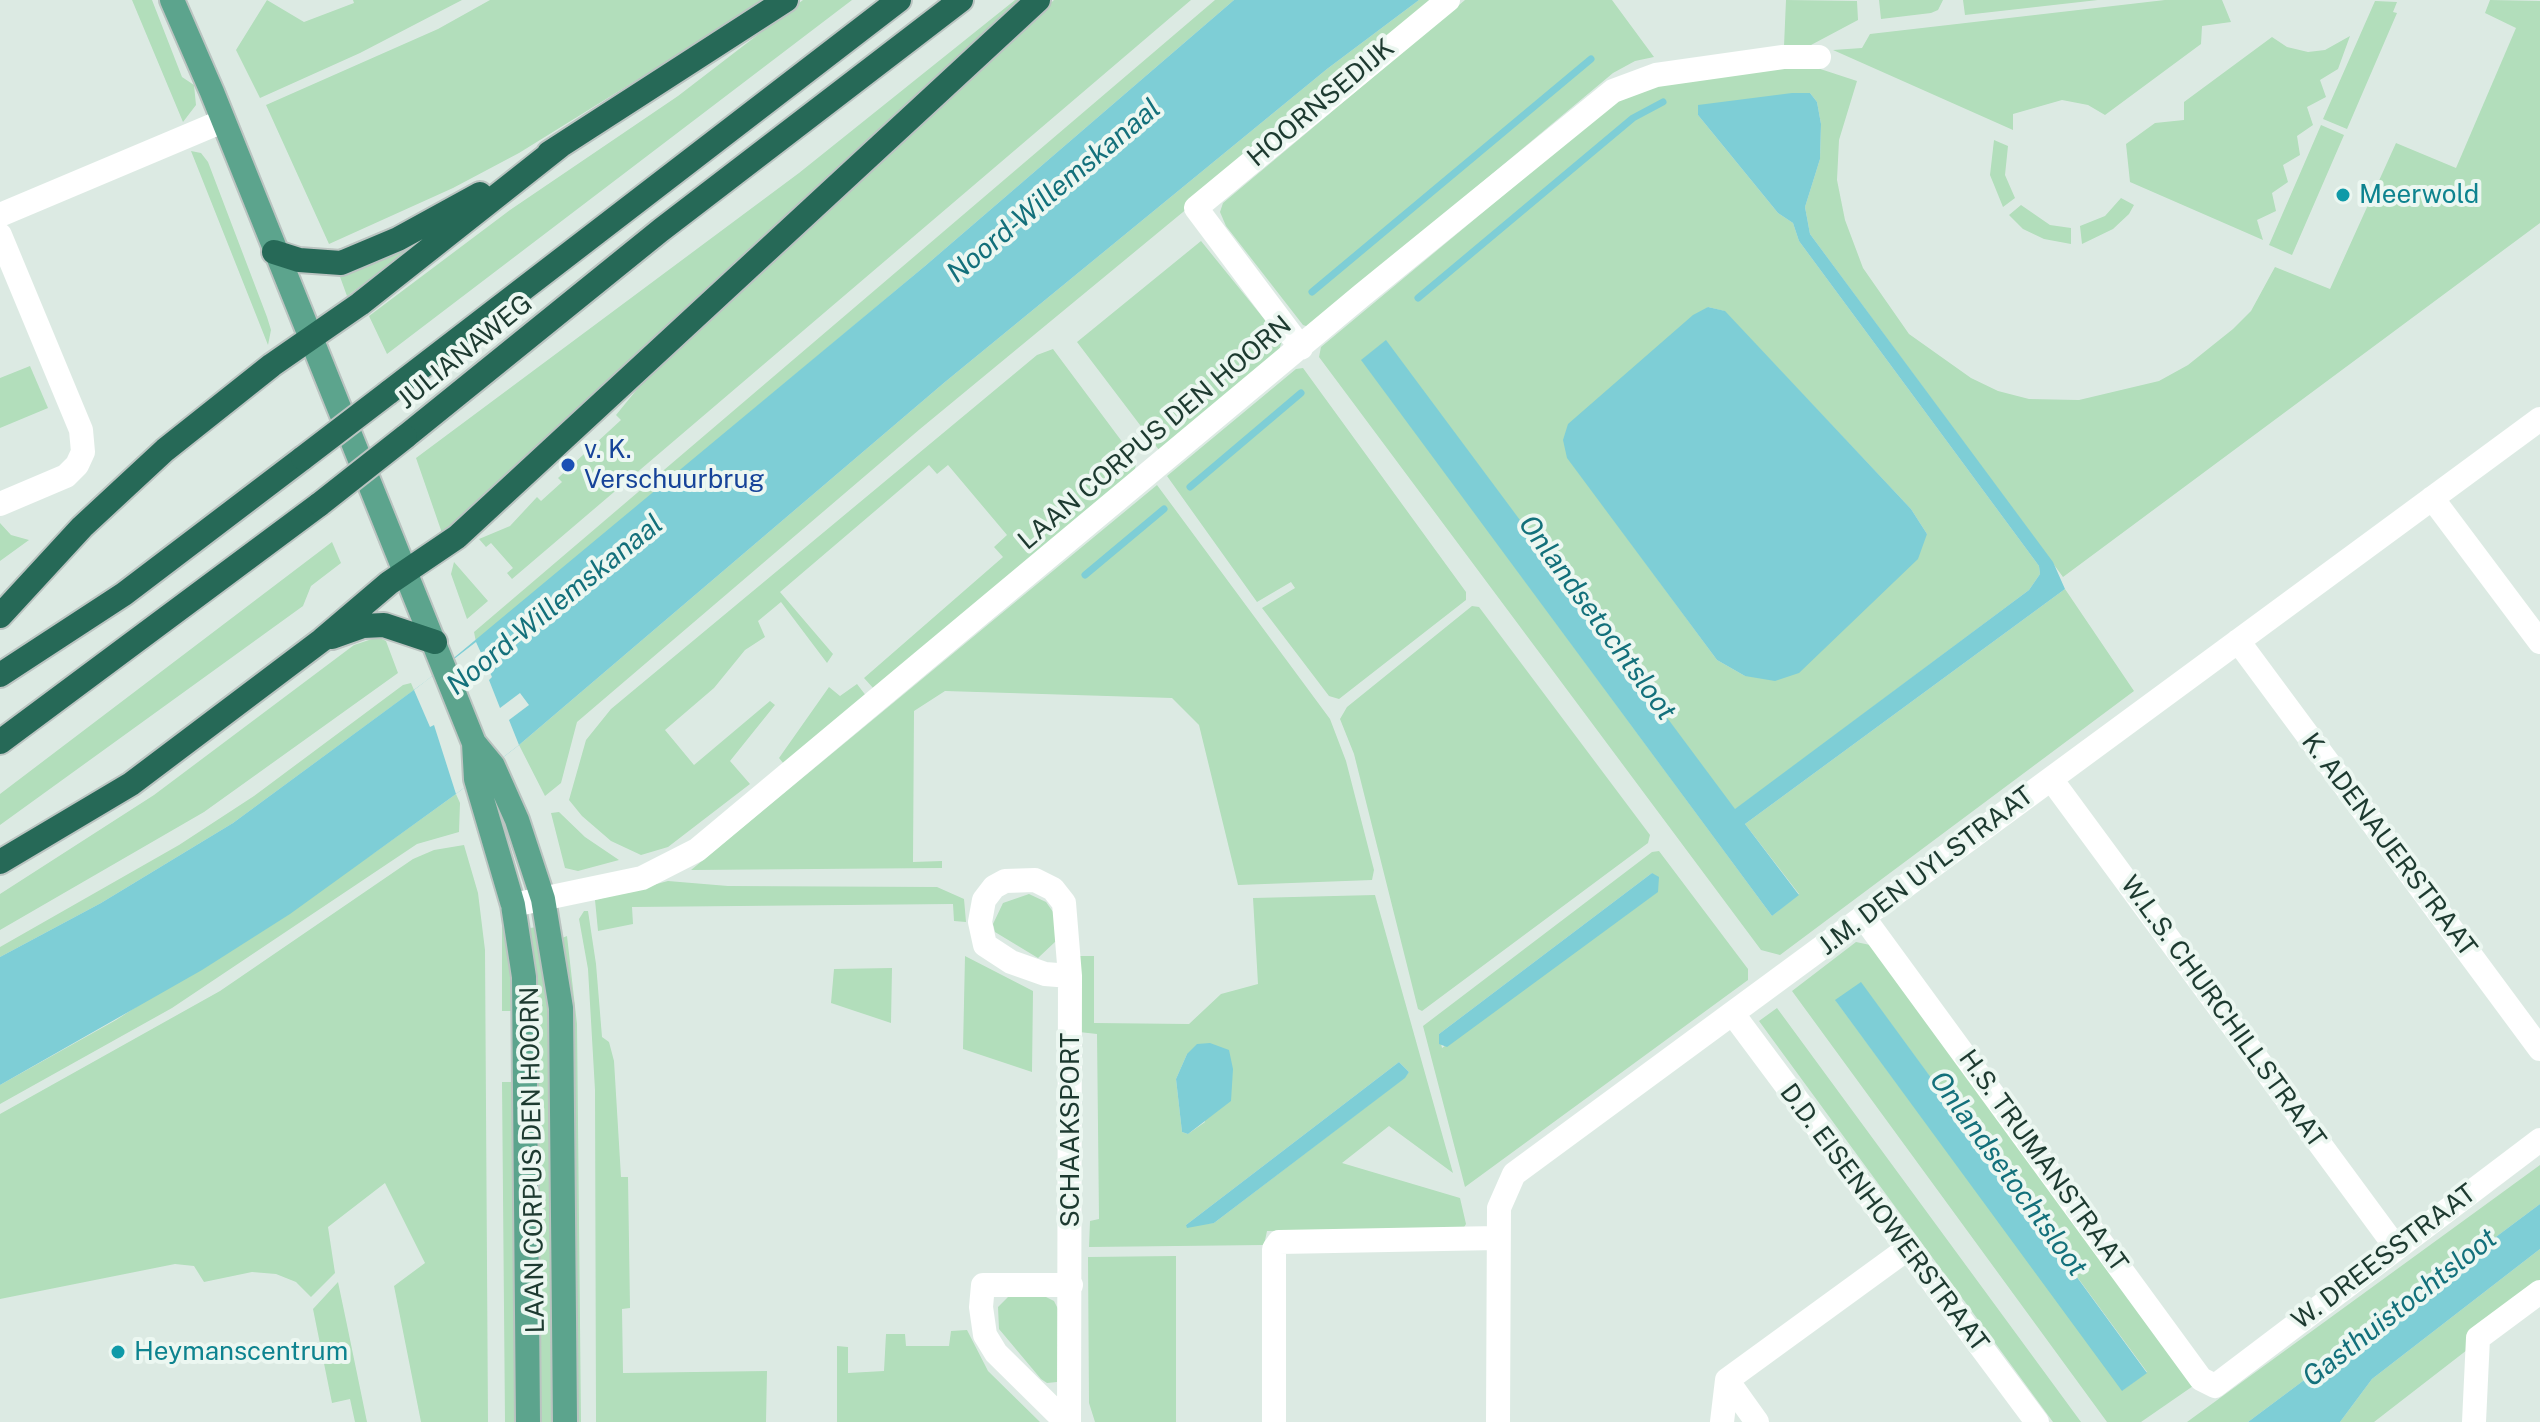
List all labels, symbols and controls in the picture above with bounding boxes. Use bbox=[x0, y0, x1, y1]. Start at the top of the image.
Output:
street label: HOORNSEDIJK bbox=[1241, 33, 1401, 173]
water label: Noord-Willemskanaal bbox=[940, 92, 1168, 290]
place label: Meerwold bbox=[2359, 179, 2479, 211]
marker: Meerwold bbox=[2334, 186, 2352, 204]
street label: JULIANAWEG bbox=[391, 288, 539, 416]
street label: LAAN CORPUS DEN HOORN bbox=[1012, 310, 1298, 556]
place label: v. K. Verschuurbrug bbox=[584, 434, 765, 496]
marker: v. K. Verschuurbrug bbox=[559, 456, 577, 474]
water label: Noord-Willemskanaal bbox=[440, 508, 670, 702]
water label: Onlandsetochtsloot bbox=[1511, 509, 1683, 727]
street label: K. ADENAUERSTRAAT bbox=[2295, 727, 2483, 963]
street label: J.M. DEN UYLSTRAAT bbox=[1812, 780, 2040, 962]
street label: W.L.S. CHURCHILLSTRAAT bbox=[2114, 870, 2332, 1154]
street label: LAAN CORPUS DEN HOORN bbox=[514, 986, 552, 1334]
street label: SCHAAKSPORT bbox=[1055, 1033, 1087, 1227]
street label: H.S. TRUMANSTRAAT bbox=[1952, 1044, 2134, 1278]
water label: Onlandsetochtsloot bbox=[1922, 1065, 2094, 1283]
street label: D.D. EISENHOWERSTRAAT bbox=[1773, 1078, 1995, 1358]
street label: W. DREESSTRAAT bbox=[2286, 1178, 2482, 1336]
water label: Gasthuistochtsloot bbox=[2296, 1222, 2504, 1394]
place label: Heymanscentrum bbox=[134, 1336, 348, 1368]
marker: Heymanscentrum bbox=[109, 1343, 127, 1361]

